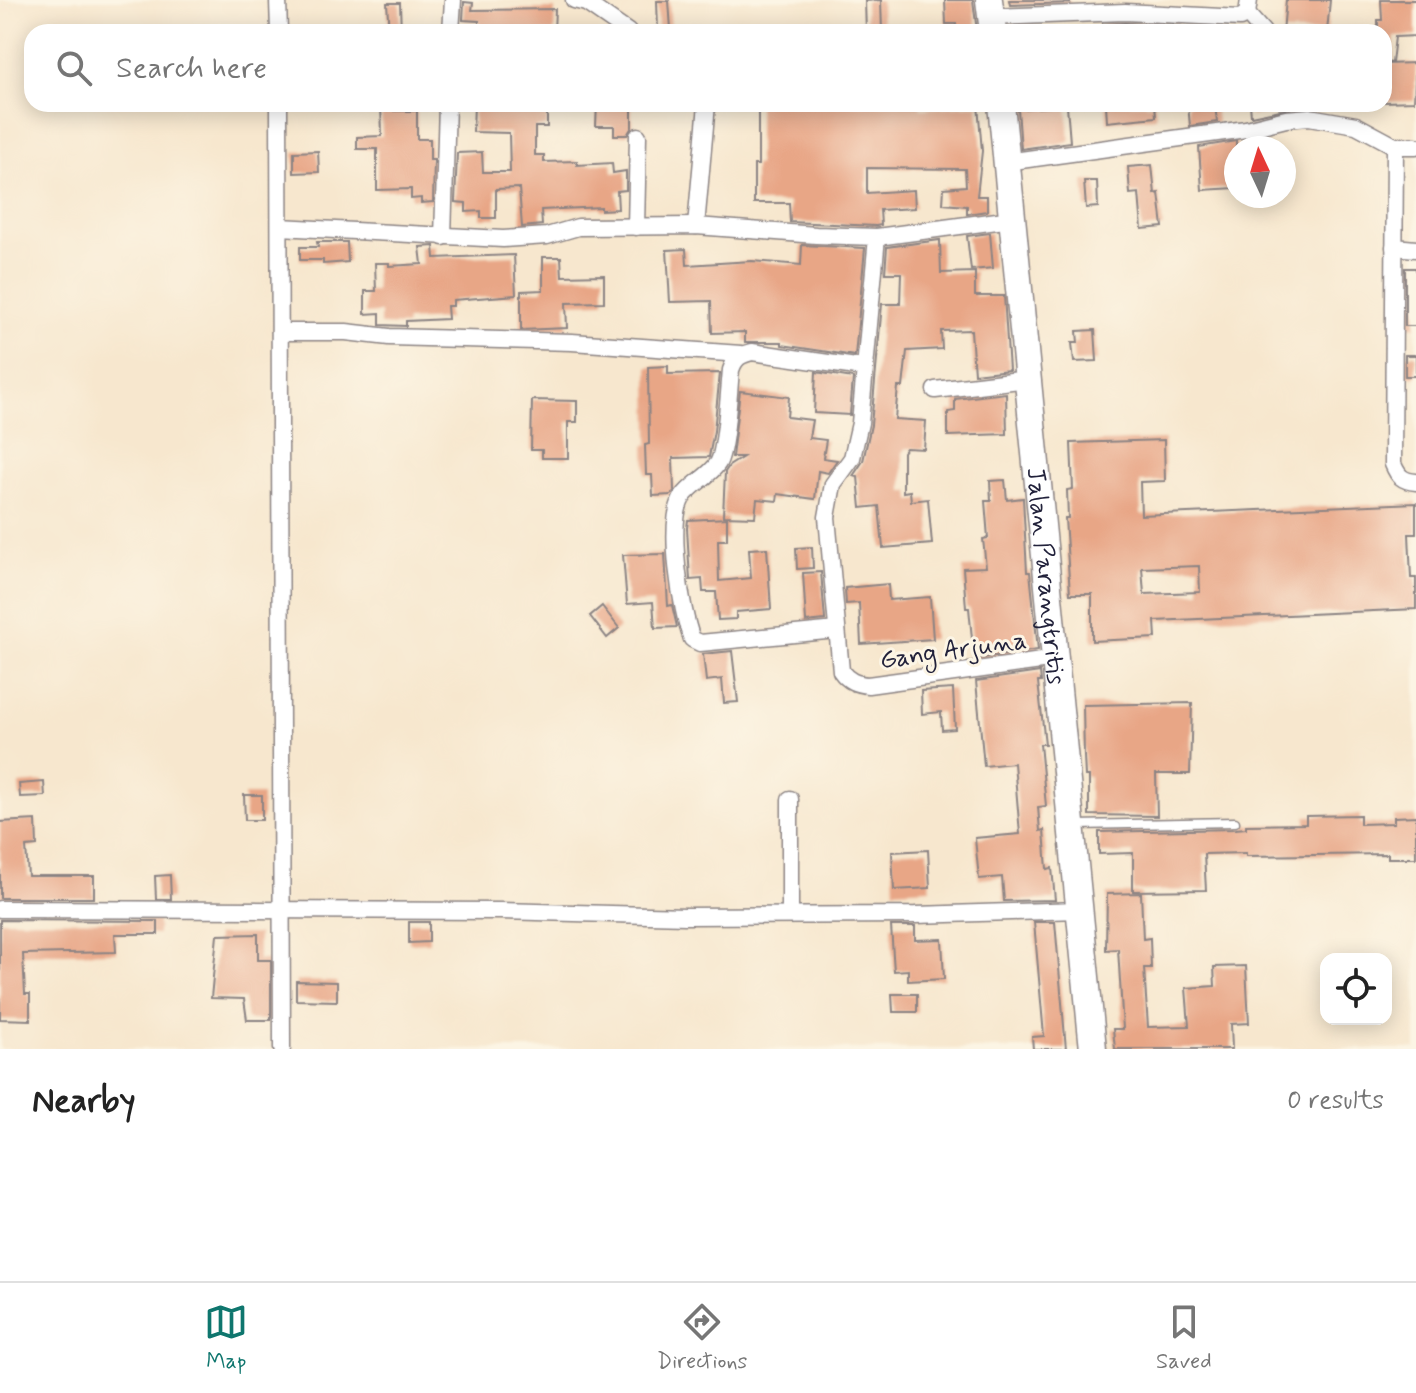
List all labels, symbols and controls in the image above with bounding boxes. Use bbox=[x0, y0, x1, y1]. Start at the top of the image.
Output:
search box bbox=[24, 24, 1392, 112]
icon: search bbox=[52, 46, 96, 90]
text: Search here bbox=[116, 49, 267, 88]
north arrow bbox=[1224, 136, 1296, 208]
street label: Jalan Parangtritis bbox=[1017, 466, 1072, 686]
street label: Gang Arjuna bbox=[878, 624, 1029, 680]
map controls bbox=[1320, 953, 1392, 1025]
button: locate bbox=[1320, 953, 1392, 1025]
text: Nearby bbox=[32, 1079, 136, 1124]
text: 0 results bbox=[1287, 1084, 1384, 1118]
tab: Map bbox=[204, 1300, 248, 1376]
tab: Directions bbox=[657, 1300, 747, 1376]
tab: Saved bbox=[1156, 1300, 1212, 1376]

